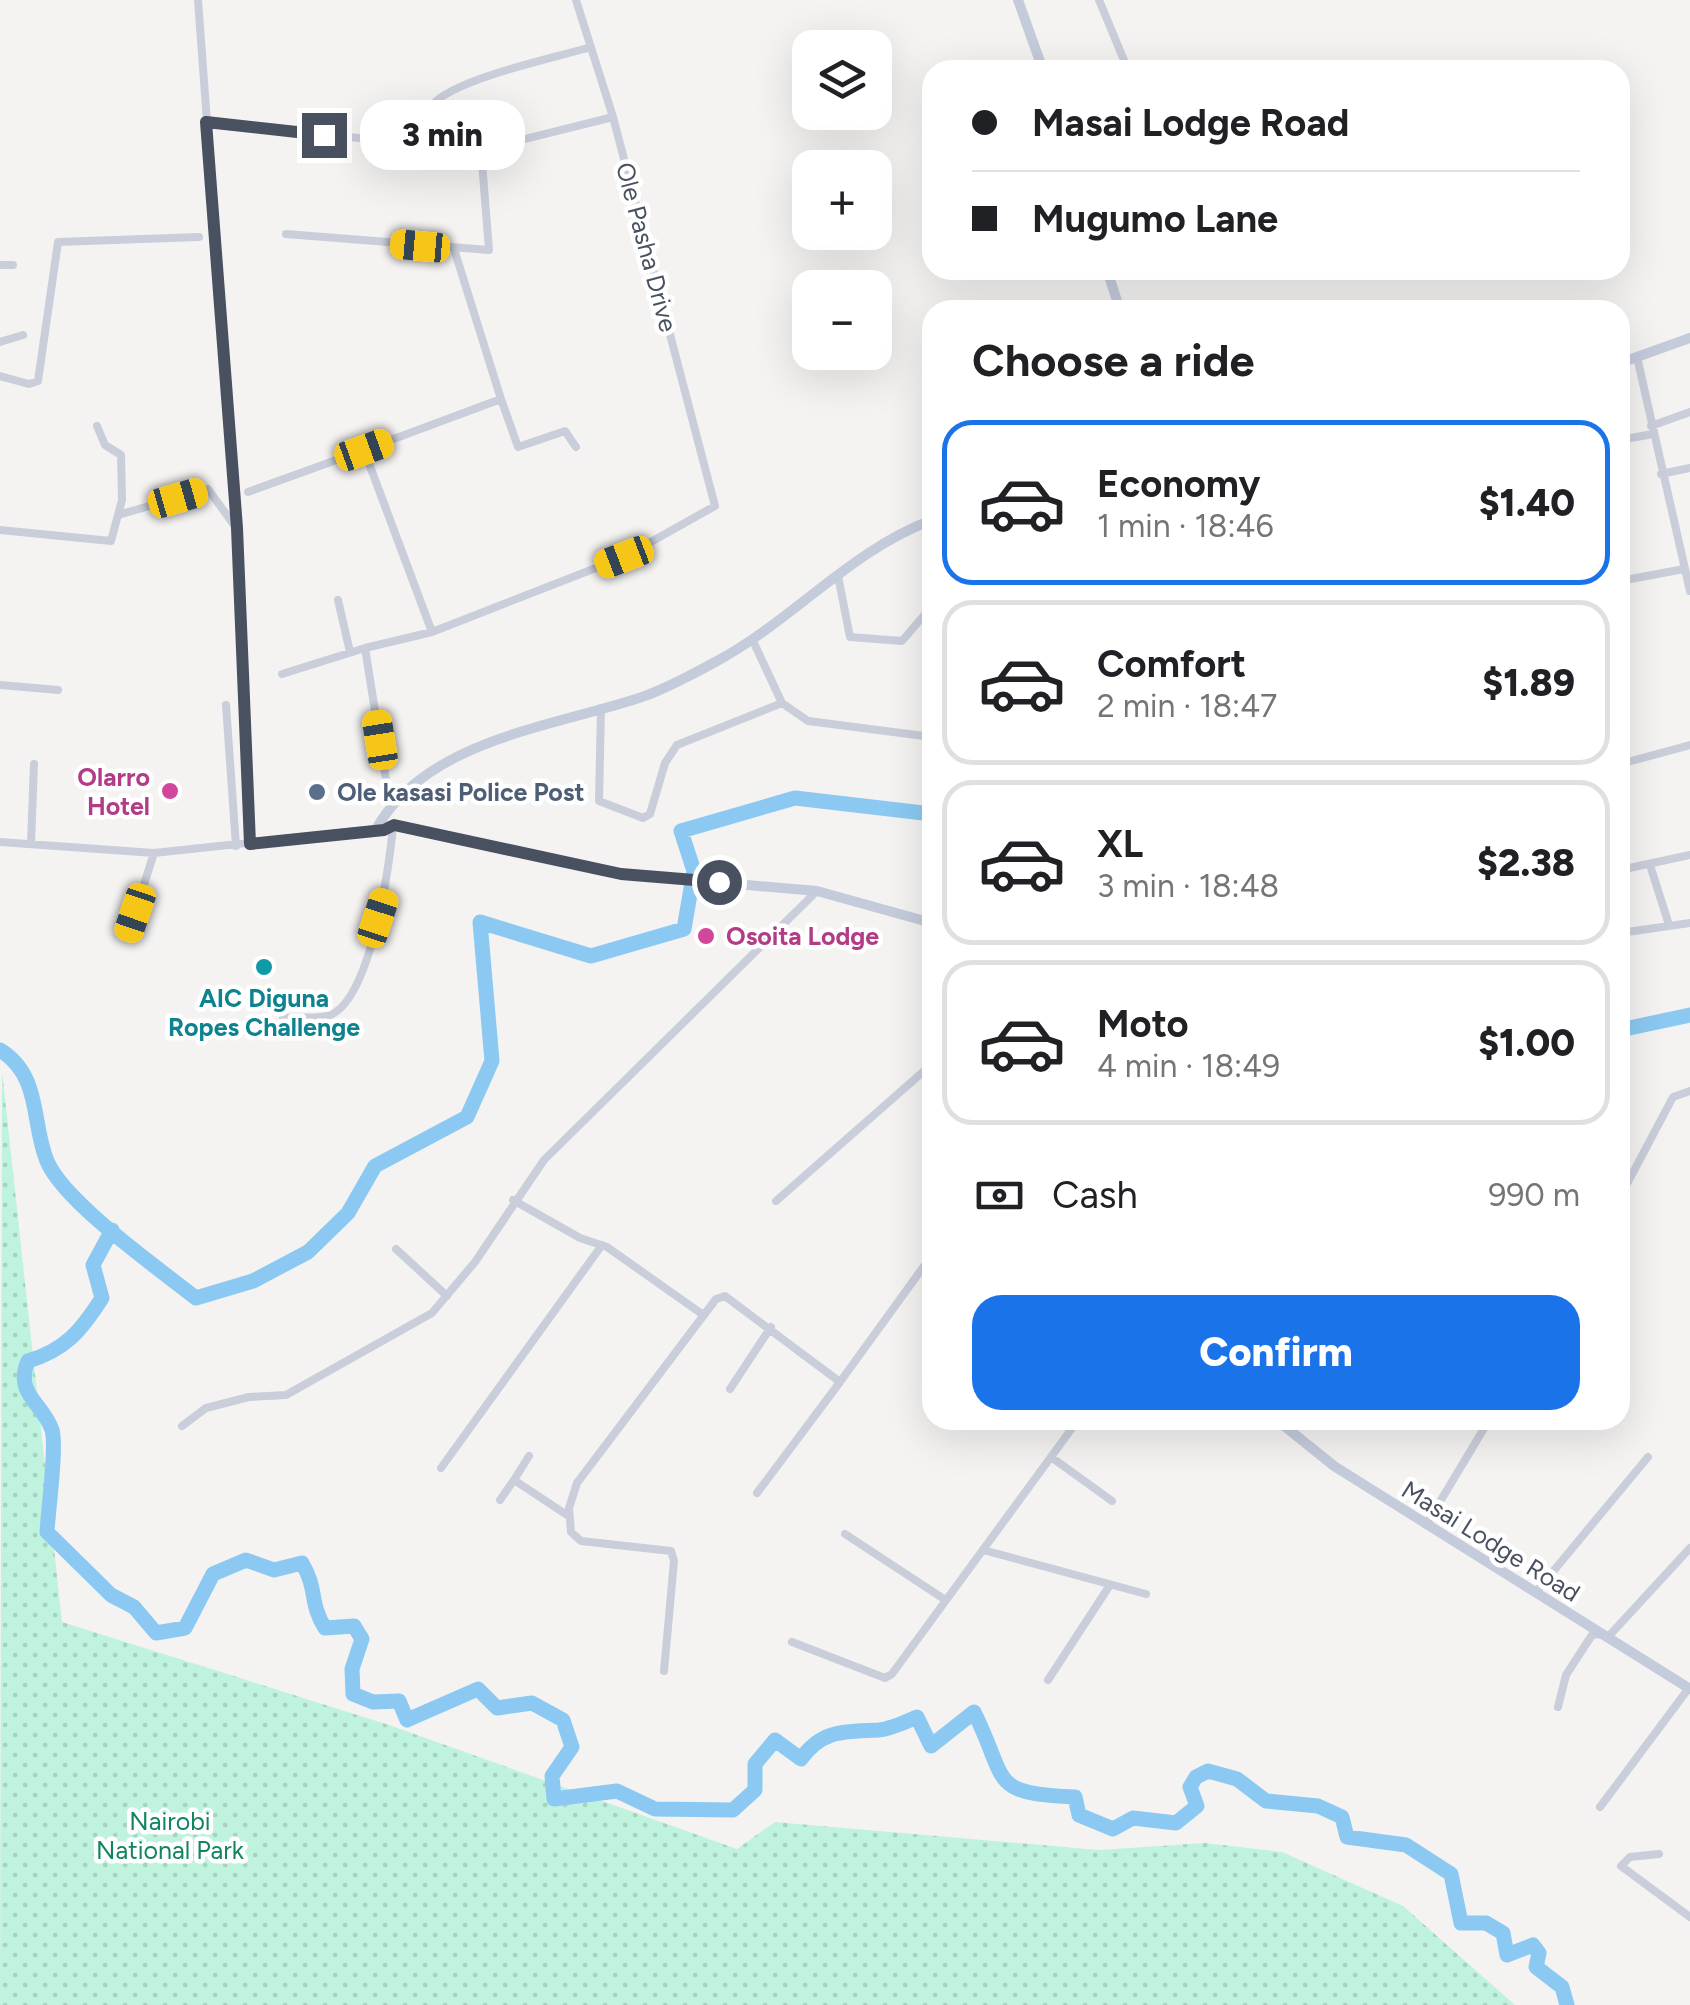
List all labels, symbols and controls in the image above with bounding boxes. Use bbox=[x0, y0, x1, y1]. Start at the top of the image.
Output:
map controls bbox=[792, 30, 892, 370]
button: layers bbox=[792, 30, 892, 130]
callout: 3 min bbox=[359, 100, 524, 170]
text: Masai Lodge Road bbox=[1032, 100, 1349, 146]
route end bbox=[302, 113, 347, 158]
text: 3 min bbox=[402, 116, 483, 154]
button: + bbox=[792, 150, 892, 250]
street label: Ole Pasha Drive bbox=[610, 159, 684, 335]
text: Mugumo Lane bbox=[1032, 196, 1278, 242]
car bbox=[389, 228, 451, 264]
button: − bbox=[792, 270, 892, 370]
text: Choose a ride bbox=[972, 333, 1254, 387]
car bbox=[331, 426, 397, 474]
icon: car bbox=[977, 458, 1067, 548]
text: Economy bbox=[1097, 461, 1260, 507]
car bbox=[145, 475, 211, 521]
text: $1.40 bbox=[1479, 480, 1575, 526]
text: 1 min · 18:46 bbox=[1097, 507, 1274, 545]
car bbox=[591, 532, 657, 582]
icon: car bbox=[977, 638, 1067, 728]
text: Comfort bbox=[1097, 641, 1246, 687]
text: $1.89 bbox=[1482, 660, 1575, 706]
text: 2 min · 18:47 bbox=[1097, 687, 1277, 725]
car bbox=[360, 708, 400, 772]
place label: Olarro Hotel bbox=[77, 762, 150, 821]
place label: Ole kasasi Police Post bbox=[337, 777, 584, 807]
marker: Olarro Hotel bbox=[159, 780, 181, 802]
marker: Ole kasasi Police Post bbox=[306, 781, 328, 803]
icon: car bbox=[977, 818, 1067, 908]
text: XL bbox=[1097, 821, 1143, 867]
text: $2.38 bbox=[1477, 840, 1575, 886]
route start bbox=[697, 860, 742, 905]
text: 3 min · 18:48 bbox=[1097, 867, 1279, 905]
car bbox=[111, 880, 159, 946]
car bbox=[354, 885, 402, 951]
place label: Osoita Lodge bbox=[726, 921, 879, 951]
marker: Osoita Lodge bbox=[695, 925, 717, 947]
marker: AIC Diguna Ropes Challenge bbox=[253, 956, 275, 978]
place label: AIC Diguna Ropes Challenge bbox=[168, 983, 360, 1042]
icon: car bbox=[977, 998, 1067, 1088]
text: Moto bbox=[1097, 1001, 1189, 1047]
text: $1.00 bbox=[1478, 1020, 1575, 1066]
text: 4 min · 18:49 bbox=[1097, 1047, 1280, 1085]
icon: cash bbox=[972, 1168, 1027, 1223]
text: Cash bbox=[1052, 1172, 1138, 1218]
text: 990 m bbox=[1488, 1176, 1580, 1214]
button: Confirm bbox=[972, 1295, 1580, 1410]
street label: Masai Lodge Road bbox=[1396, 1474, 1586, 1608]
park label: Nairobi National Park bbox=[96, 1806, 245, 1865]

